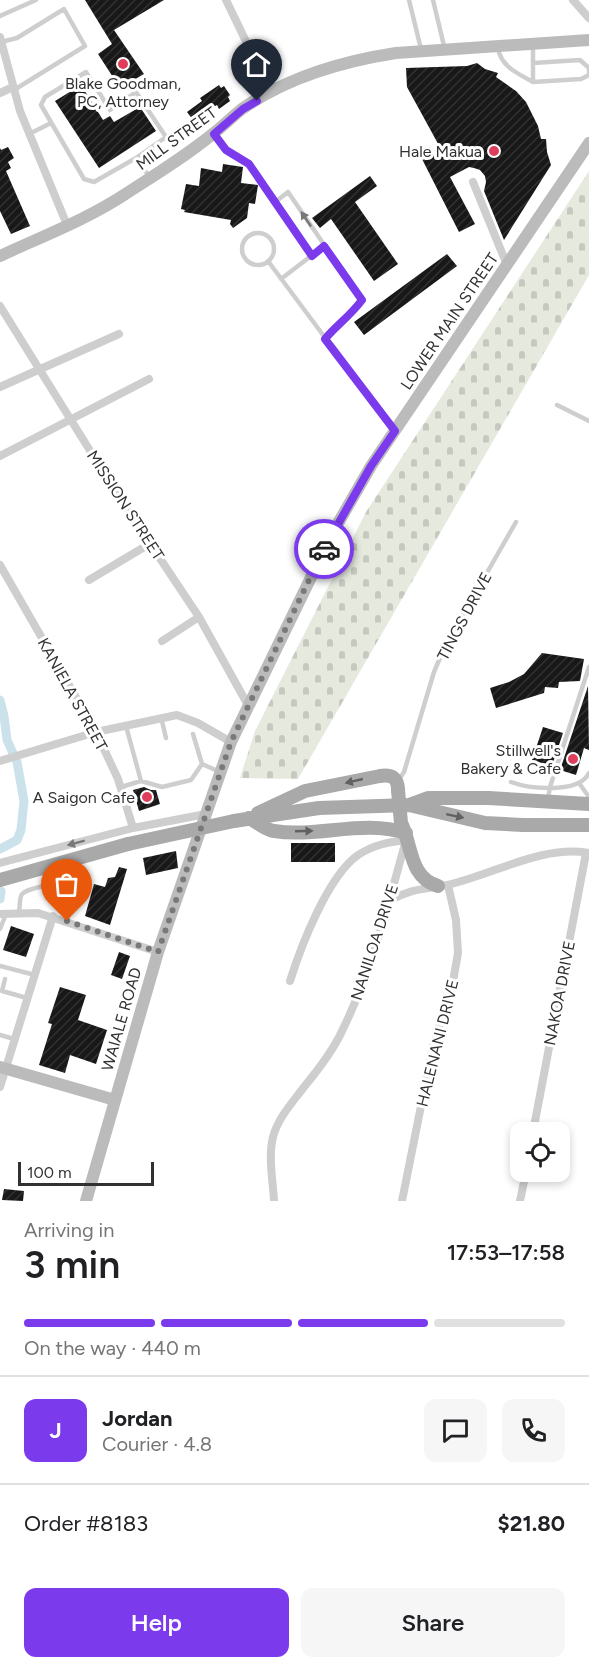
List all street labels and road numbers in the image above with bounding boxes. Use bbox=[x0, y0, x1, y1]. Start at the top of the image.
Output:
street label: MILL STREET bbox=[132, 103, 220, 174]
street label: LOWER MAIN STREET bbox=[397, 249, 502, 393]
street label: MISSION STREET bbox=[83, 447, 168, 564]
street label: TINGS DRIVE bbox=[433, 569, 496, 664]
street label: KANIELA STREET bbox=[34, 634, 112, 754]
street label: NANILOA DRIVE bbox=[347, 882, 402, 1003]
street label: NAKOA DRIVE bbox=[540, 939, 579, 1047]
street label: WAIALE ROAD bbox=[98, 965, 145, 1073]
street label: HALENANI DRIVE bbox=[412, 978, 462, 1109]

